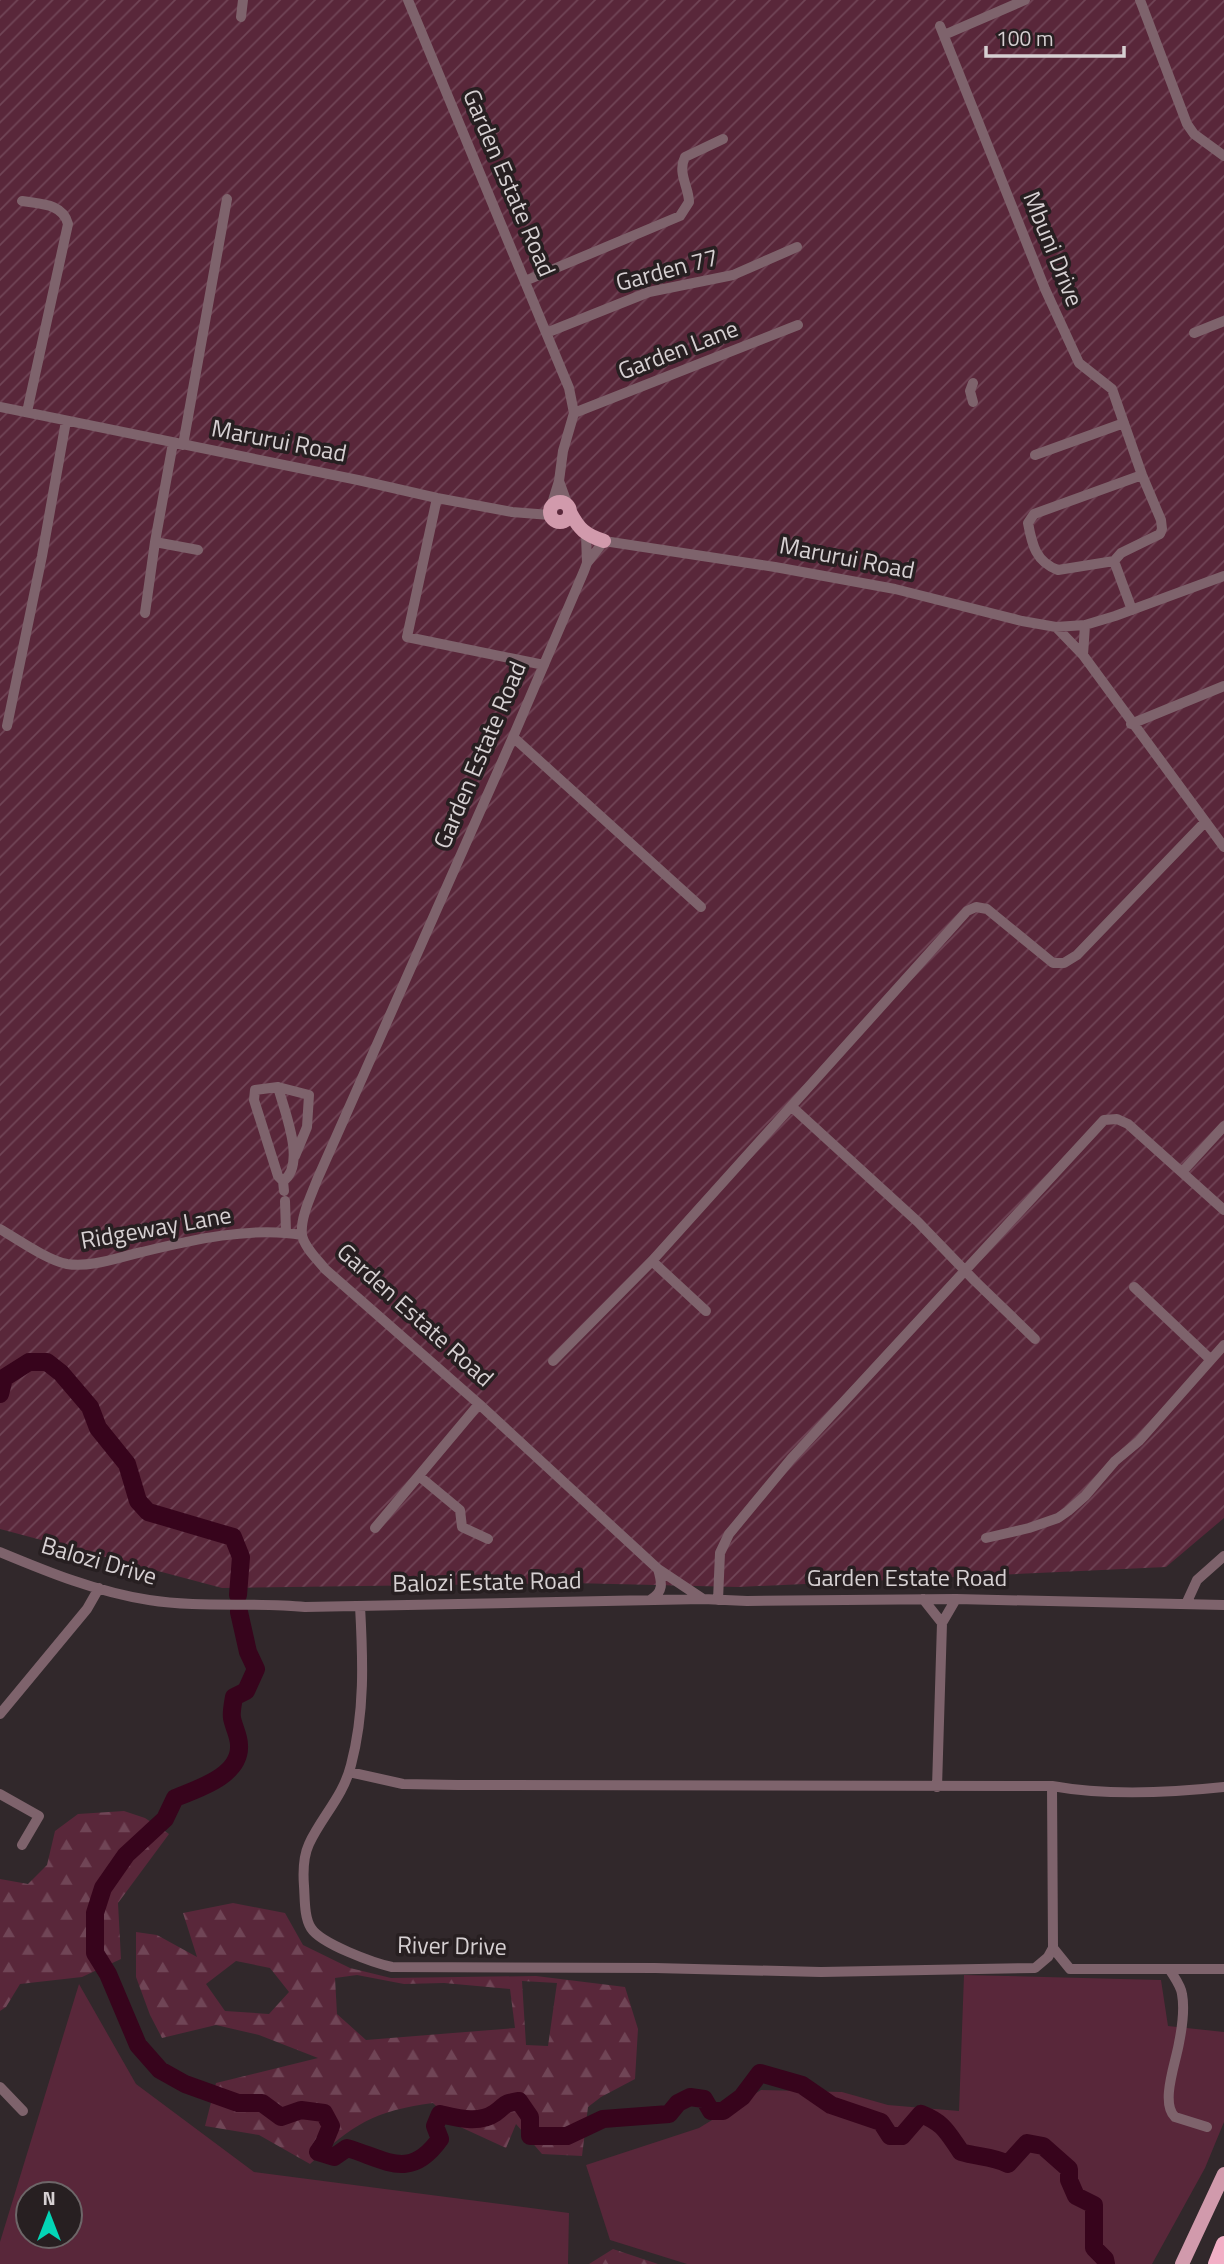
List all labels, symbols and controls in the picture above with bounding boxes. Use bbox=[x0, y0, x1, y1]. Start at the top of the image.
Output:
scale bar bbox=[986, 14, 1124, 58]
text: 100 m bbox=[996, 22, 1053, 54]
street label: Garden Estate Road bbox=[454, 83, 566, 282]
street label: Mbuni Drive bbox=[1014, 186, 1093, 312]
street label: Garden 77 bbox=[612, 238, 722, 300]
street label: Garden Lane bbox=[612, 310, 743, 389]
street label: Marurui Road bbox=[209, 409, 350, 471]
street label: Marurui Road bbox=[777, 526, 918, 588]
street label: Garden Estate Road bbox=[423, 655, 535, 854]
street label: Ridgeway Lane bbox=[78, 1196, 234, 1258]
street label: Garden Estate Road bbox=[329, 1234, 502, 1395]
street label: Balozi Drive bbox=[37, 1526, 161, 1594]
street label: Garden Estate Road bbox=[807, 1559, 1007, 1595]
street label: Balozi Estate Road bbox=[392, 1561, 582, 1601]
street label: River Drive bbox=[397, 1926, 507, 1964]
north arrow bbox=[14, 2180, 84, 2250]
text: N bbox=[42, 2183, 56, 2212]

